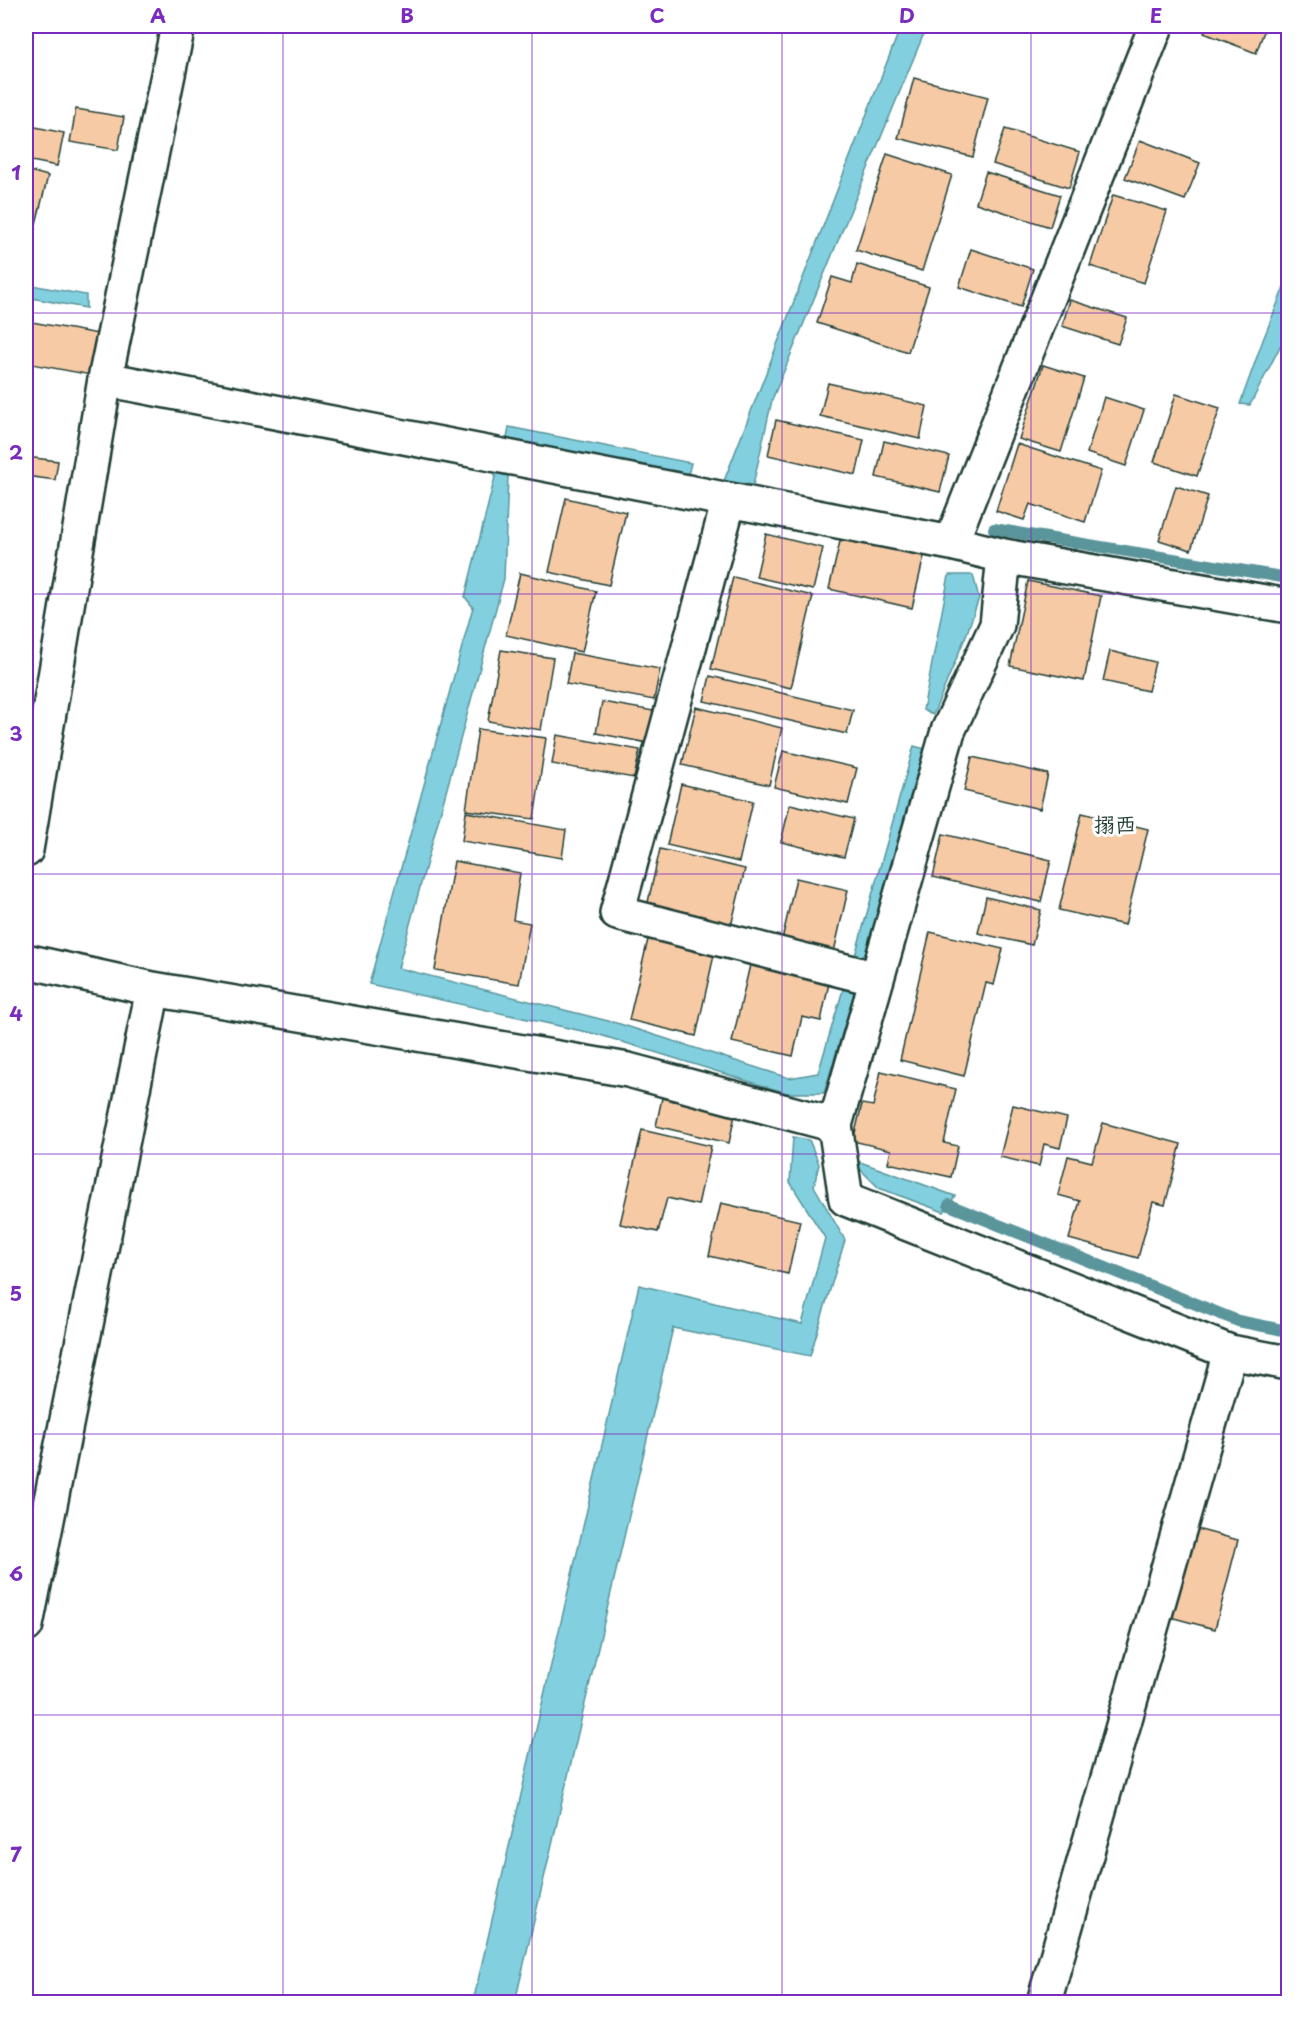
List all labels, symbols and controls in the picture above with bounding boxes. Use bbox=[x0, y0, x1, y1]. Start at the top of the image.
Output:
text: A bbox=[150, 0, 166, 30]
text: B bbox=[400, 0, 414, 30]
text: C bbox=[649, 0, 665, 30]
text: D bbox=[899, 0, 915, 30]
text: E bbox=[1150, 0, 1162, 30]
text: 1 bbox=[11, 157, 21, 187]
text: 2 bbox=[9, 437, 23, 467]
text: 3 bbox=[9, 718, 23, 748]
district label: 搦西 bbox=[1094, 807, 1136, 839]
text: 4 bbox=[9, 998, 23, 1028]
text: 5 bbox=[10, 1278, 22, 1308]
text: 6 bbox=[9, 1558, 23, 1588]
text: 7 bbox=[10, 1839, 22, 1869]

